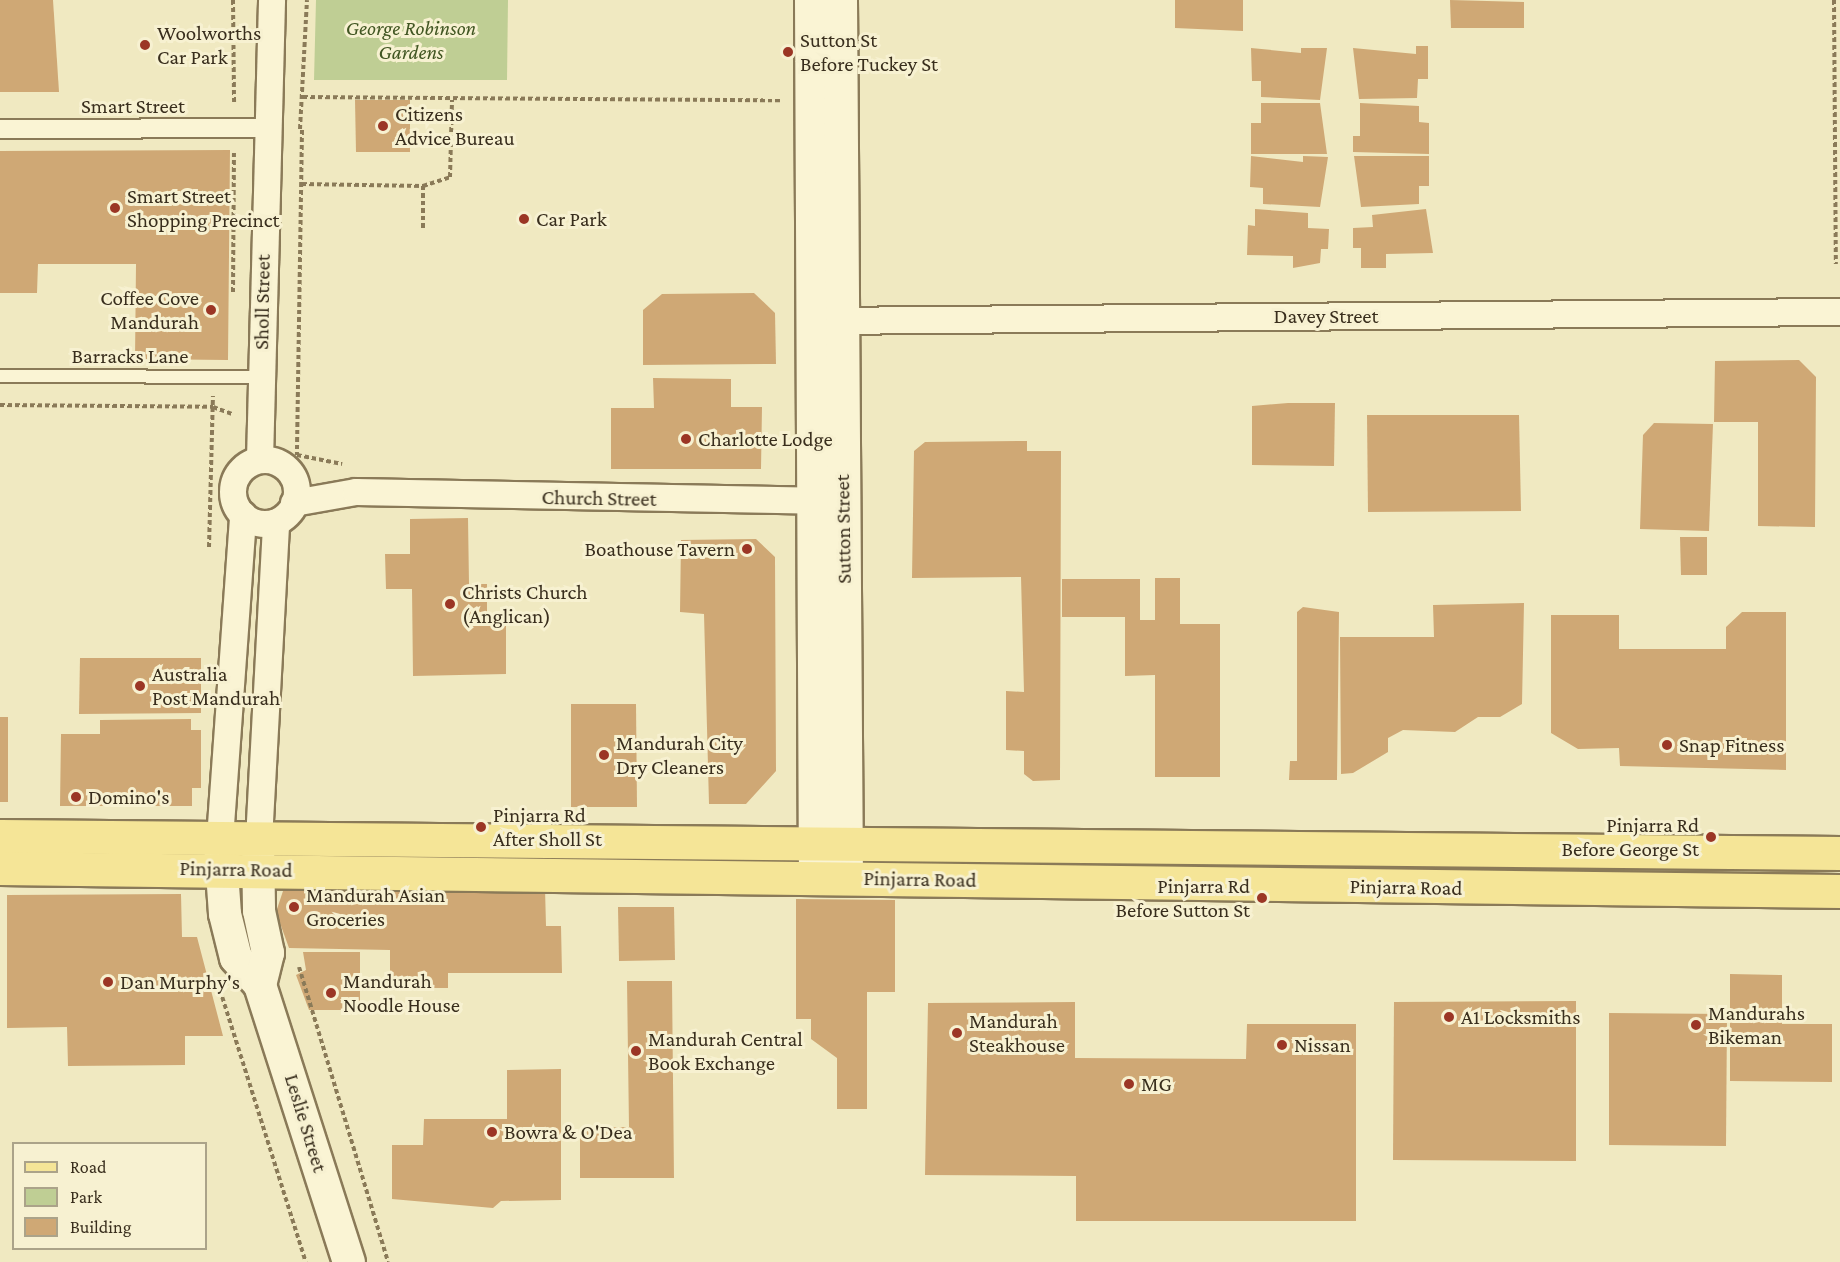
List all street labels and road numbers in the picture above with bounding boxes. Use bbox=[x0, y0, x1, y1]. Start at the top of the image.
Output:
street label: Smart Street bbox=[81, 93, 185, 119]
street label: Sholl Street bbox=[249, 254, 275, 350]
street label: Davey Street bbox=[1273, 303, 1379, 329]
street label: Barracks Lane bbox=[72, 343, 188, 369]
street label: Sutton Street bbox=[829, 474, 857, 584]
street label: Church Street bbox=[541, 484, 657, 512]
street label: Pinjarra Road bbox=[179, 855, 293, 883]
street label: Pinjarra Road bbox=[863, 865, 977, 893]
street label: Pinjarra Road bbox=[1349, 873, 1463, 901]
street label: Leslie Street bbox=[279, 1071, 333, 1175]

